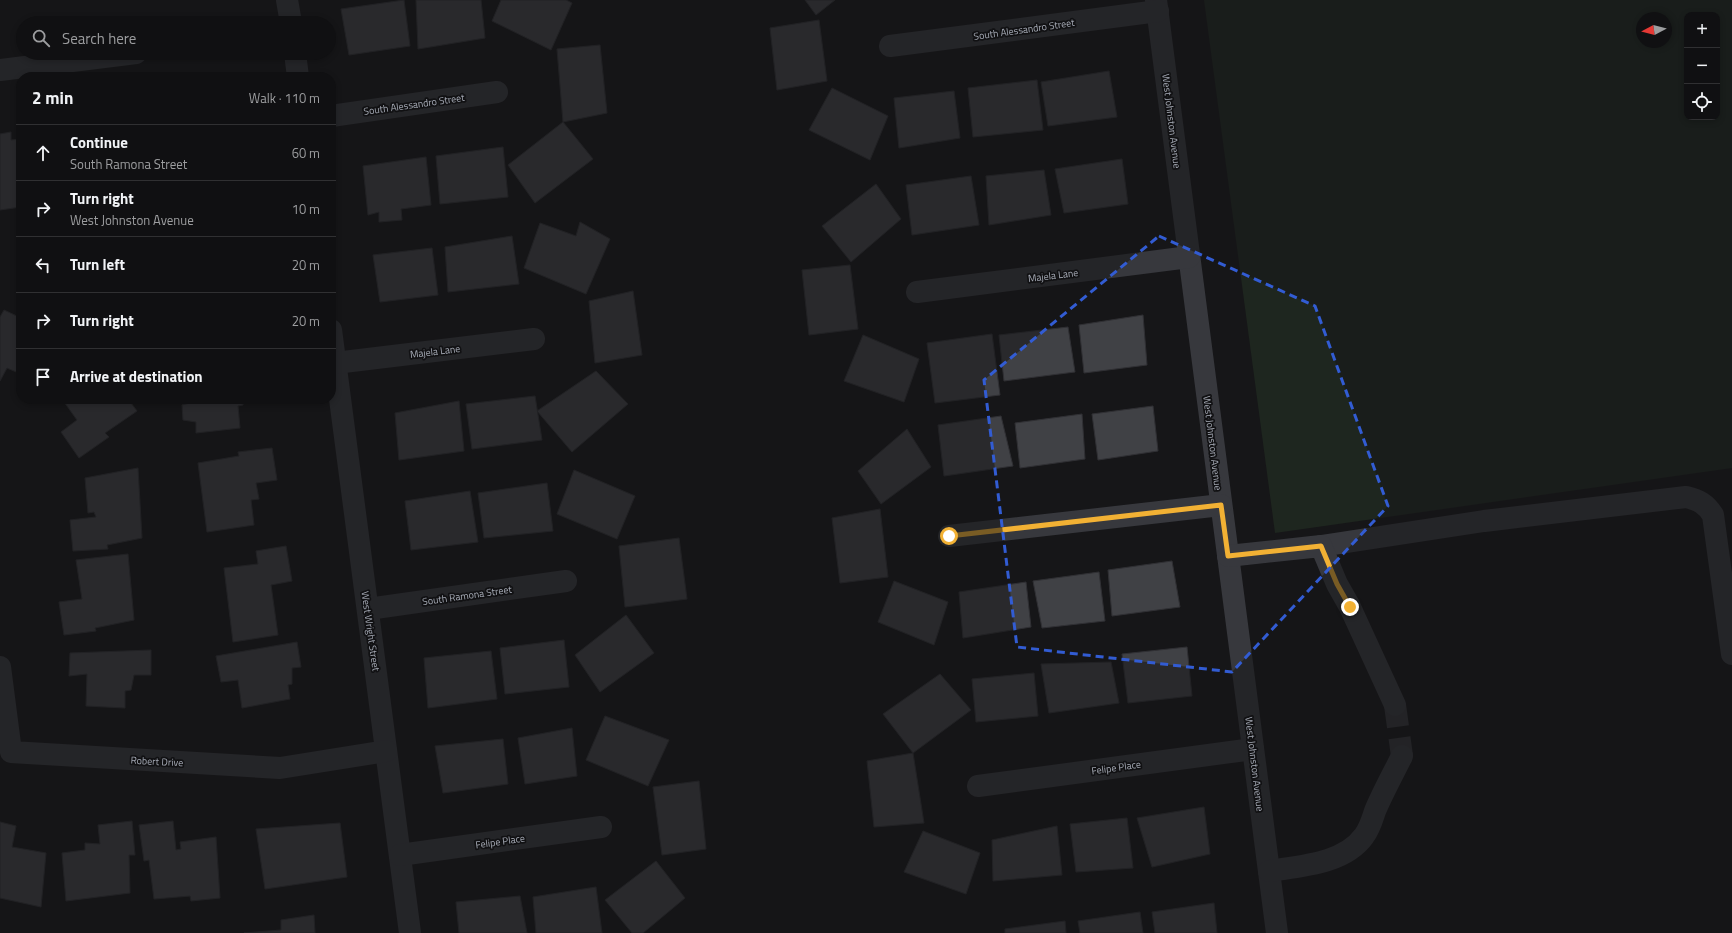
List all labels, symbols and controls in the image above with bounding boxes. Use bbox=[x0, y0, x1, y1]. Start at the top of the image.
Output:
north arrow bbox=[1636, 12, 1672, 48]
map controls bbox=[1684, 12, 1720, 120]
button: + bbox=[1684, 12, 1720, 48]
street label: South Alessandro Street bbox=[973, 15, 1076, 44]
search box bbox=[16, 16, 336, 60]
icon: search bbox=[30, 27, 52, 49]
text: Search here bbox=[62, 27, 136, 50]
button: − bbox=[1684, 48, 1720, 84]
street label: West Johnston Avenue bbox=[1158, 73, 1185, 169]
button: locate bbox=[1684, 84, 1720, 120]
text: 2 min bbox=[32, 85, 73, 111]
text: Walk · 110 m bbox=[249, 88, 320, 108]
street label: South Alessandro Street bbox=[363, 90, 466, 119]
text: Continue bbox=[70, 131, 128, 154]
icon: ahead bbox=[32, 142, 54, 164]
text: 60 m bbox=[292, 143, 320, 163]
text: South Ramona Street bbox=[70, 154, 187, 174]
text: Turn right bbox=[70, 187, 134, 210]
icon: right bbox=[32, 198, 54, 220]
text: 10 m bbox=[292, 199, 320, 219]
text: West Johnston Avenue bbox=[70, 210, 194, 230]
text: Turn left bbox=[70, 253, 125, 276]
icon: left bbox=[32, 254, 54, 276]
text: 20 m bbox=[292, 255, 320, 275]
street label: Majela Lane bbox=[1027, 265, 1079, 286]
text: Turn right bbox=[70, 309, 134, 332]
icon: right bbox=[32, 310, 54, 332]
text: 20 m bbox=[292, 311, 320, 331]
street label: Majela Lane bbox=[409, 341, 461, 362]
text: Arrive at destination bbox=[70, 365, 203, 388]
icon: arrive bbox=[32, 366, 54, 388]
street label: West Johnston Avenue bbox=[1199, 395, 1226, 491]
route start bbox=[940, 527, 958, 545]
street label: South Ramona Street bbox=[421, 582, 513, 609]
street label: West Wright Street bbox=[357, 590, 384, 672]
route end bbox=[1341, 598, 1359, 616]
street label: West Johnston Avenue bbox=[1241, 716, 1268, 812]
street label: Robert Drive bbox=[130, 753, 184, 770]
street label: Felipe Place bbox=[1090, 757, 1142, 778]
street label: Felipe Place bbox=[474, 831, 526, 852]

